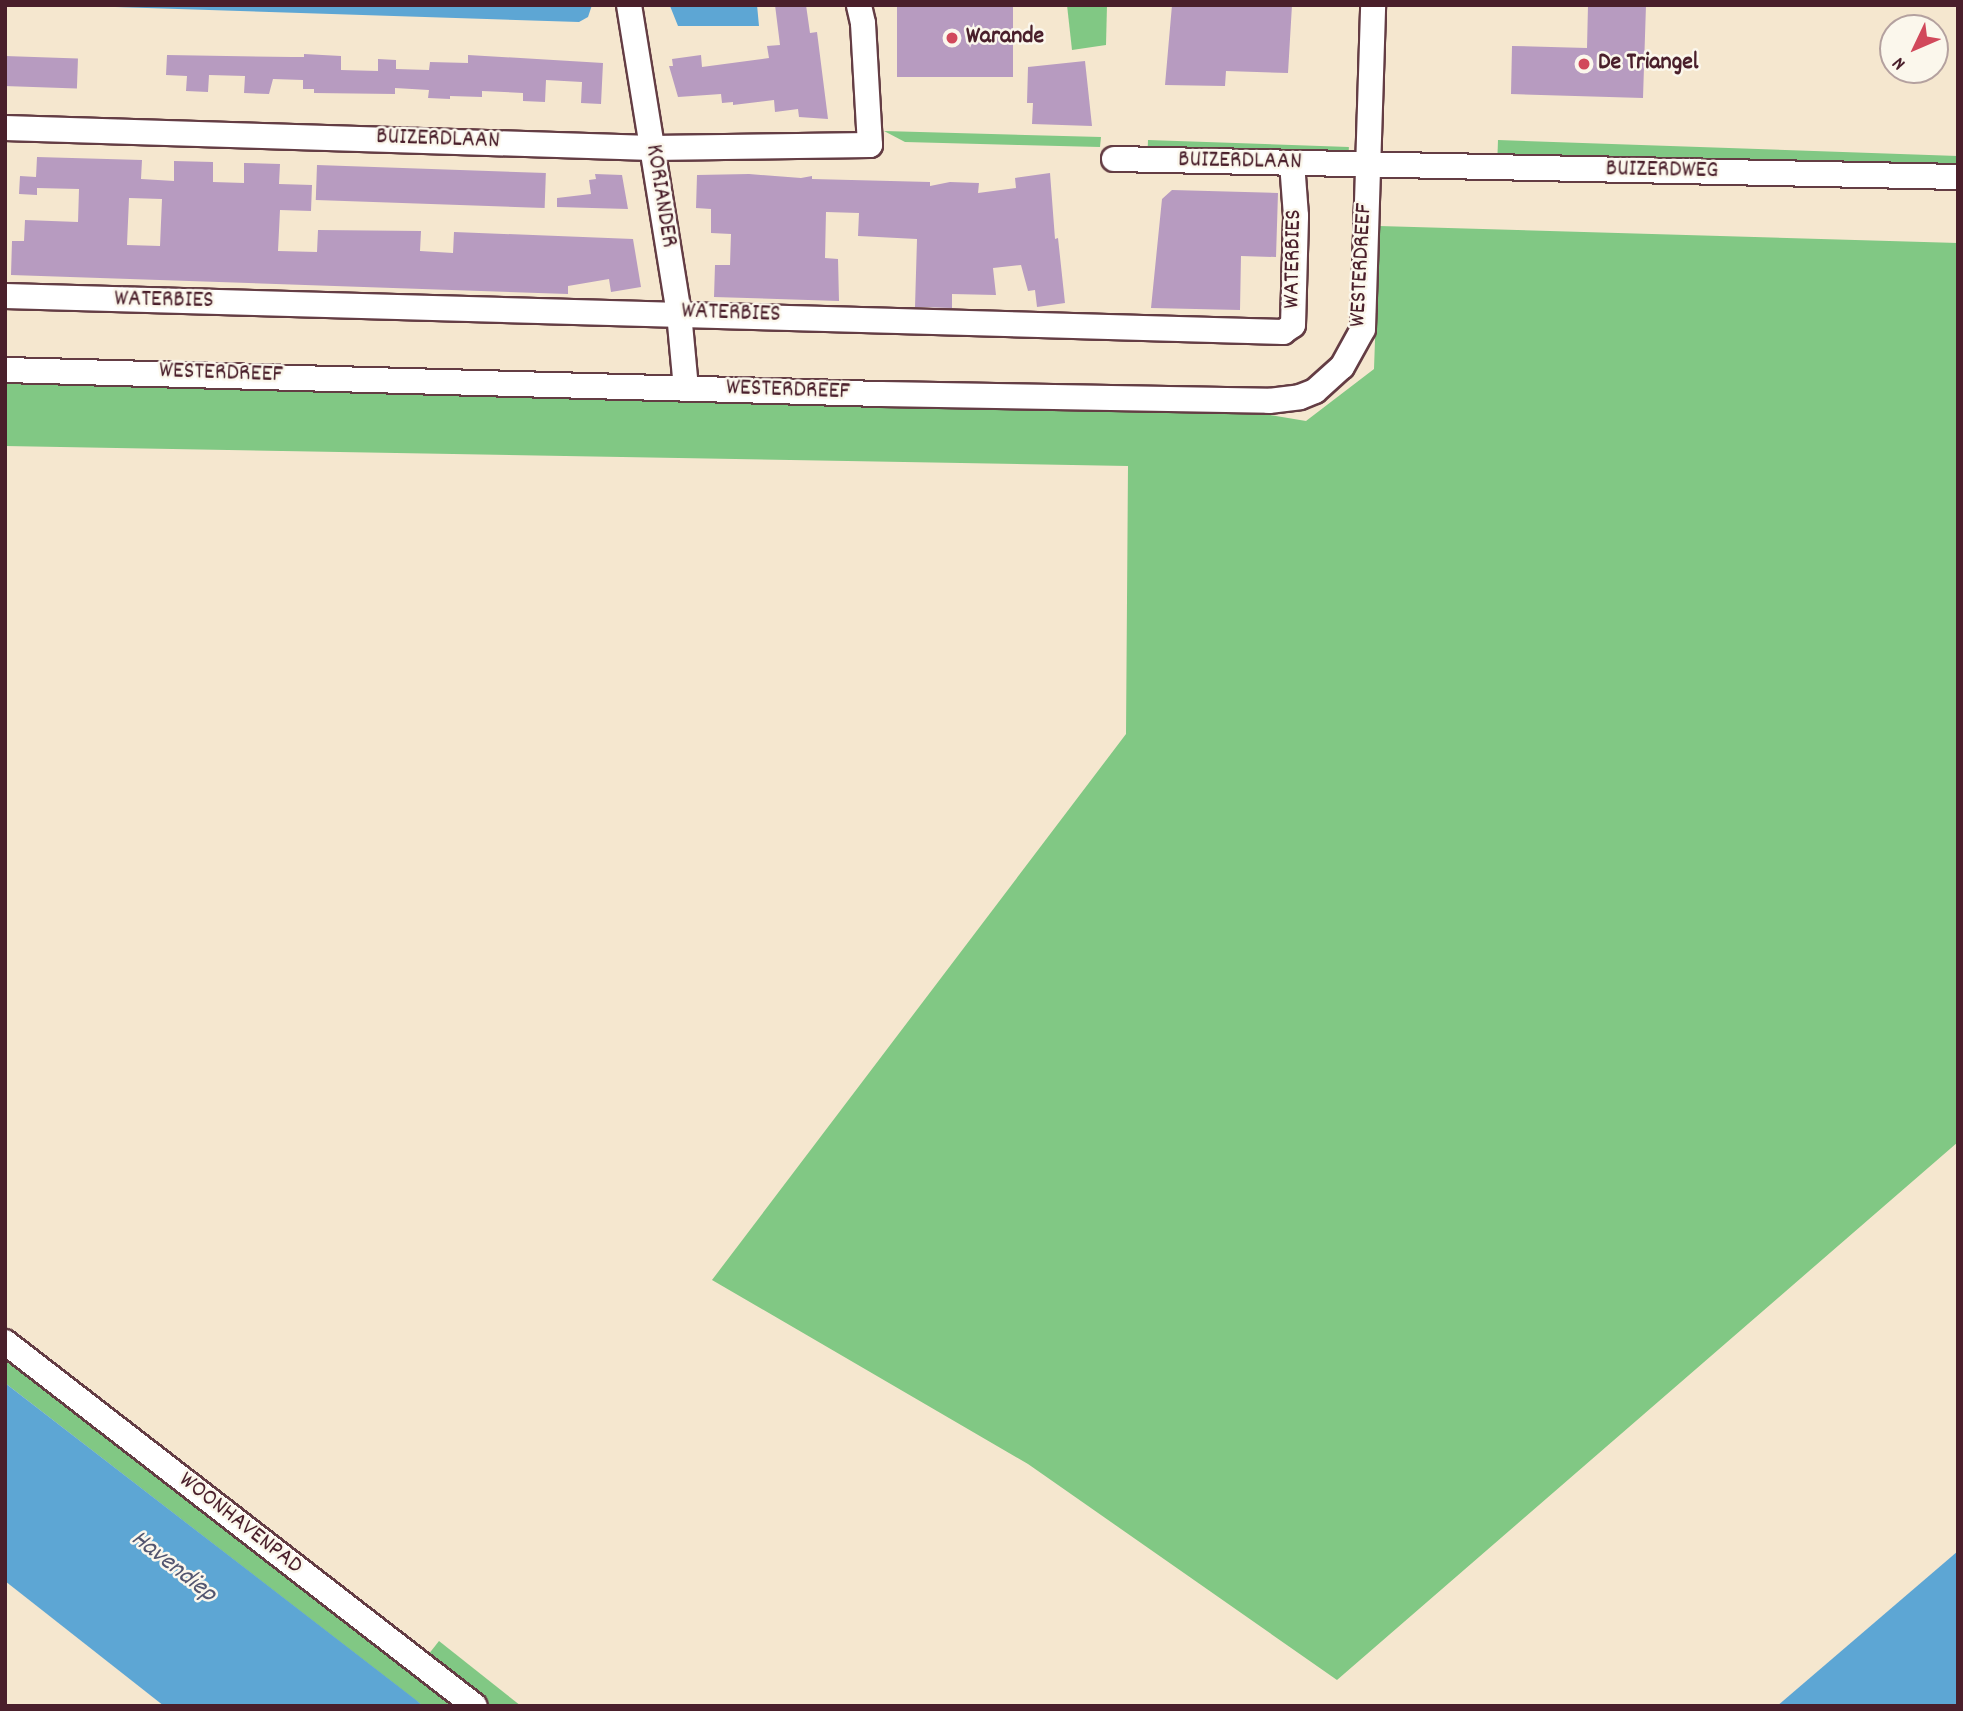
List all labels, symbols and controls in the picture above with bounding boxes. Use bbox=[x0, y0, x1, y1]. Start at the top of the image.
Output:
north arrow bbox=[1879, 14, 1949, 84]
place label: Warande bbox=[966, 24, 1044, 52]
marker: Warande bbox=[944, 30, 960, 46]
place label: De Triangel bbox=[1598, 50, 1698, 78]
text: N bbox=[1887, 50, 1913, 75]
marker: De Triangel bbox=[1576, 56, 1592, 72]
street label: BUIZERDLAAN bbox=[376, 123, 500, 157]
street label: KORIANDER bbox=[638, 142, 682, 250]
street label: BUIZERDLAAN bbox=[1178, 147, 1302, 177]
street label: BUIZERDWEG bbox=[1605, 156, 1719, 186]
street label: WESTERDREEF bbox=[1344, 202, 1380, 328]
street label: WATERBIES bbox=[1279, 209, 1309, 309]
street label: WATERBIES bbox=[114, 286, 214, 316]
street label: WATERBIES bbox=[681, 298, 781, 330]
street label: WESTERDREEF bbox=[159, 357, 283, 391]
street label: WESTERDREEF bbox=[726, 374, 850, 408]
street label: WOONHAVENPAD bbox=[172, 1467, 308, 1581]
water label: Havendiep bbox=[124, 1524, 222, 1610]

